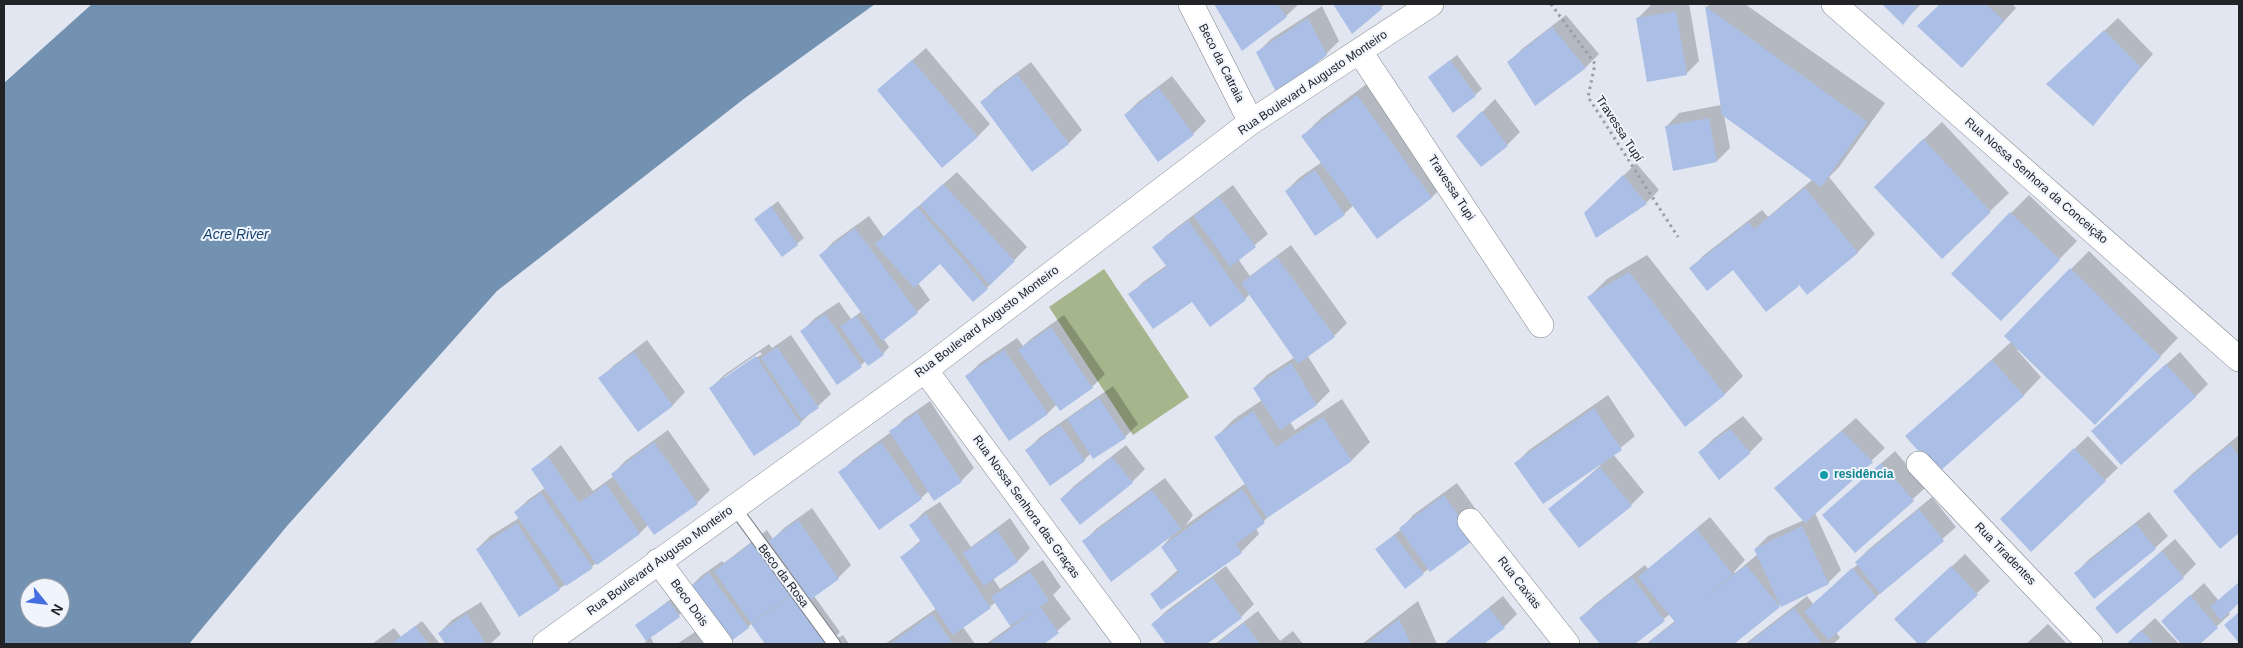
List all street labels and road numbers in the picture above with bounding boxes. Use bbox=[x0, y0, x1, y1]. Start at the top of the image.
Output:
street label: Beco da Catraia bbox=[1195, 21, 1247, 105]
street label: Rua Boulevard Augusto Monteiro bbox=[1236, 28, 1390, 138]
street label: Travessa Tupí bbox=[1592, 93, 1646, 165]
street label: Rua Nossa Senhora da Conceição bbox=[1962, 115, 2110, 247]
street label: Travessa Tupi bbox=[1425, 153, 1477, 223]
street label: Rua Boulevard Augusto Monteiro bbox=[912, 263, 1062, 381]
street label: Rua Nossa Senhora das Graças bbox=[969, 433, 1083, 581]
street label: Rua Boulevard Augusto Monteiro bbox=[584, 503, 736, 619]
street label: Rua Tiradentes bbox=[1971, 520, 2039, 588]
street label: Beco da Rosa bbox=[755, 542, 811, 610]
street label: Rua Caxias bbox=[1494, 554, 1544, 612]
street label: Beco Dois bbox=[667, 577, 711, 629]

